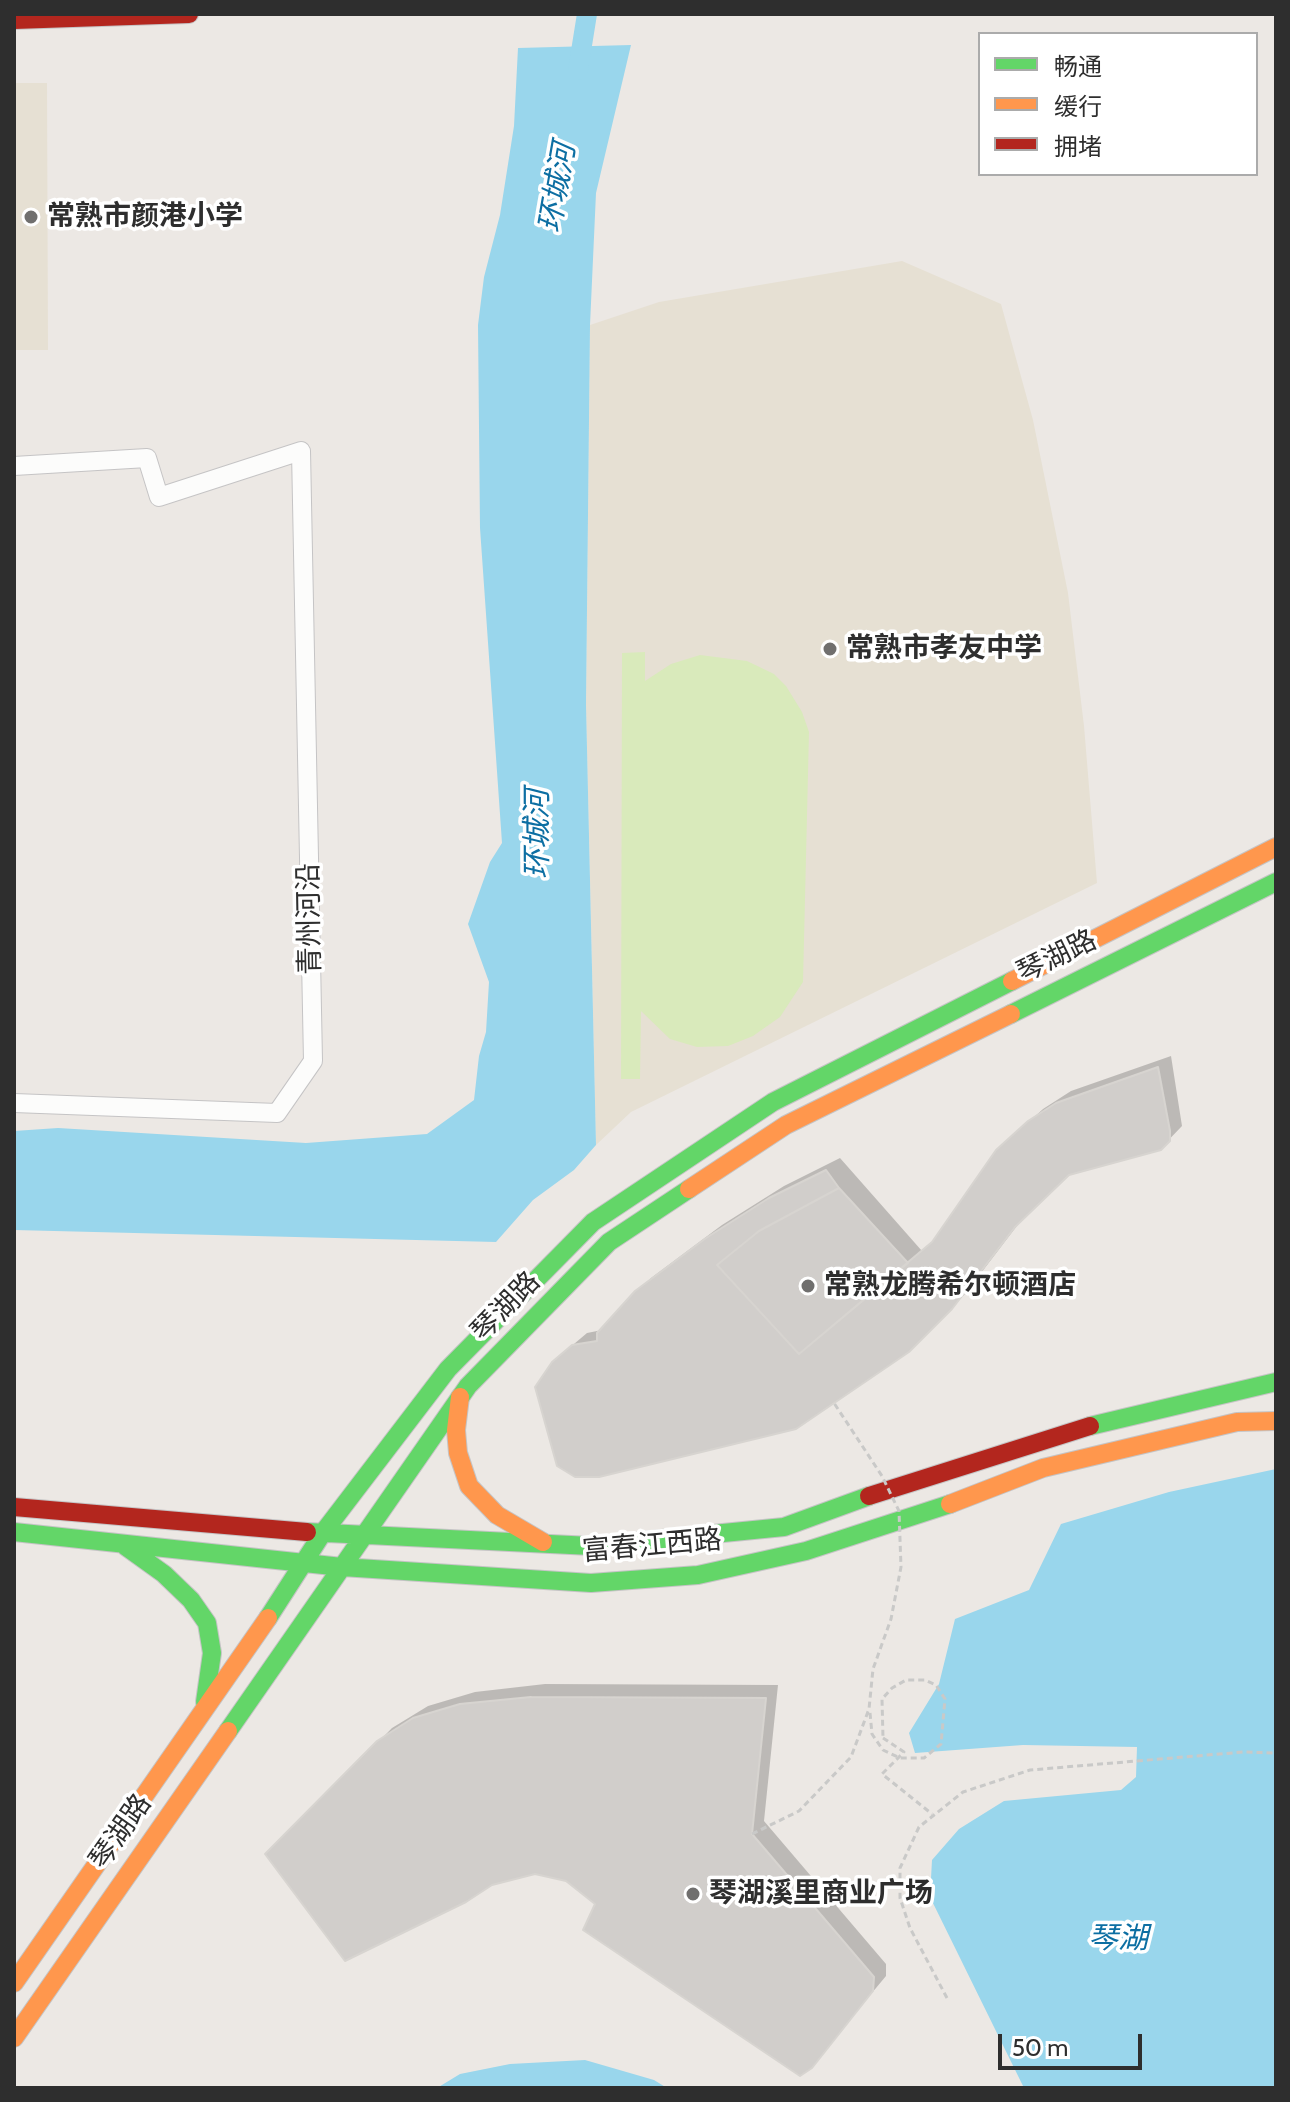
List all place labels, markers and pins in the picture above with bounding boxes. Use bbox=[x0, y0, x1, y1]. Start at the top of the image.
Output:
place label: 常熟市颜港小学 bbox=[47, 200, 243, 234]
marker: 常熟市颜港小学 bbox=[22, 208, 40, 226]
place label: 常熟市孝友中学 bbox=[846, 632, 1042, 666]
marker: 常熟市孝友中学 bbox=[821, 640, 839, 658]
place label: 常熟龙腾希尔顿酒店 bbox=[824, 1269, 1076, 1303]
marker: 常熟龙腾希尔顿酒店 bbox=[799, 1277, 817, 1295]
place label: 琴湖溪里商业广场 bbox=[709, 1877, 933, 1911]
marker: 琴湖溪里商业广场 bbox=[684, 1885, 702, 1903]

